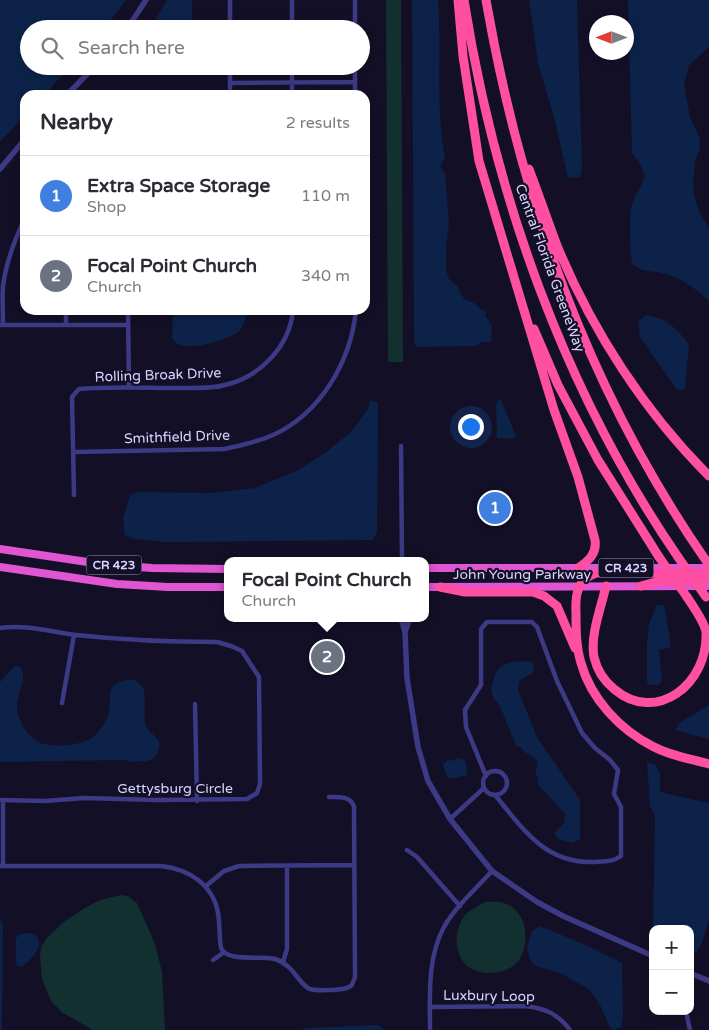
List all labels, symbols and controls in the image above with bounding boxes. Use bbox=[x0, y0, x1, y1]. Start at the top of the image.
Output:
north arrow bbox=[589, 15, 634, 60]
search box bbox=[20, 20, 370, 75]
icon: search bbox=[38, 34, 66, 62]
text: Search here bbox=[78, 37, 185, 59]
text: Nearby bbox=[40, 110, 113, 135]
text: 2 results bbox=[286, 113, 350, 133]
text: Extra Space Storage bbox=[87, 175, 270, 197]
street label: Central Florida GreeneWay bbox=[512, 181, 589, 355]
text: 1 bbox=[51, 186, 61, 206]
text: 110 m bbox=[301, 186, 350, 206]
text: Shop bbox=[87, 197, 126, 217]
text: Focal Point Church bbox=[87, 255, 257, 277]
text: 2 bbox=[51, 266, 61, 286]
text: 340 m bbox=[301, 266, 350, 286]
text: Church bbox=[87, 277, 142, 297]
street label: Rolling Broak Drive bbox=[94, 364, 222, 386]
your location bbox=[458, 414, 484, 440]
street label: Smithfield Drive bbox=[124, 427, 230, 447]
pin: 1 bbox=[479, 489, 511, 527]
road number: CR 423 bbox=[86, 556, 142, 574]
popup bbox=[224, 557, 429, 622]
road number: CR 423 bbox=[598, 558, 654, 578]
street label: John Young Parkway bbox=[453, 566, 591, 583]
text: Focal Point Church bbox=[241, 569, 412, 591]
text: Church bbox=[241, 591, 296, 611]
pin: 2 bbox=[311, 638, 343, 676]
street label: Gettysburg Circle bbox=[117, 780, 233, 797]
map controls bbox=[649, 925, 694, 1015]
button: + bbox=[649, 925, 694, 970]
button: − bbox=[649, 970, 694, 1015]
street label: Luxbury Loop bbox=[443, 987, 535, 1005]

